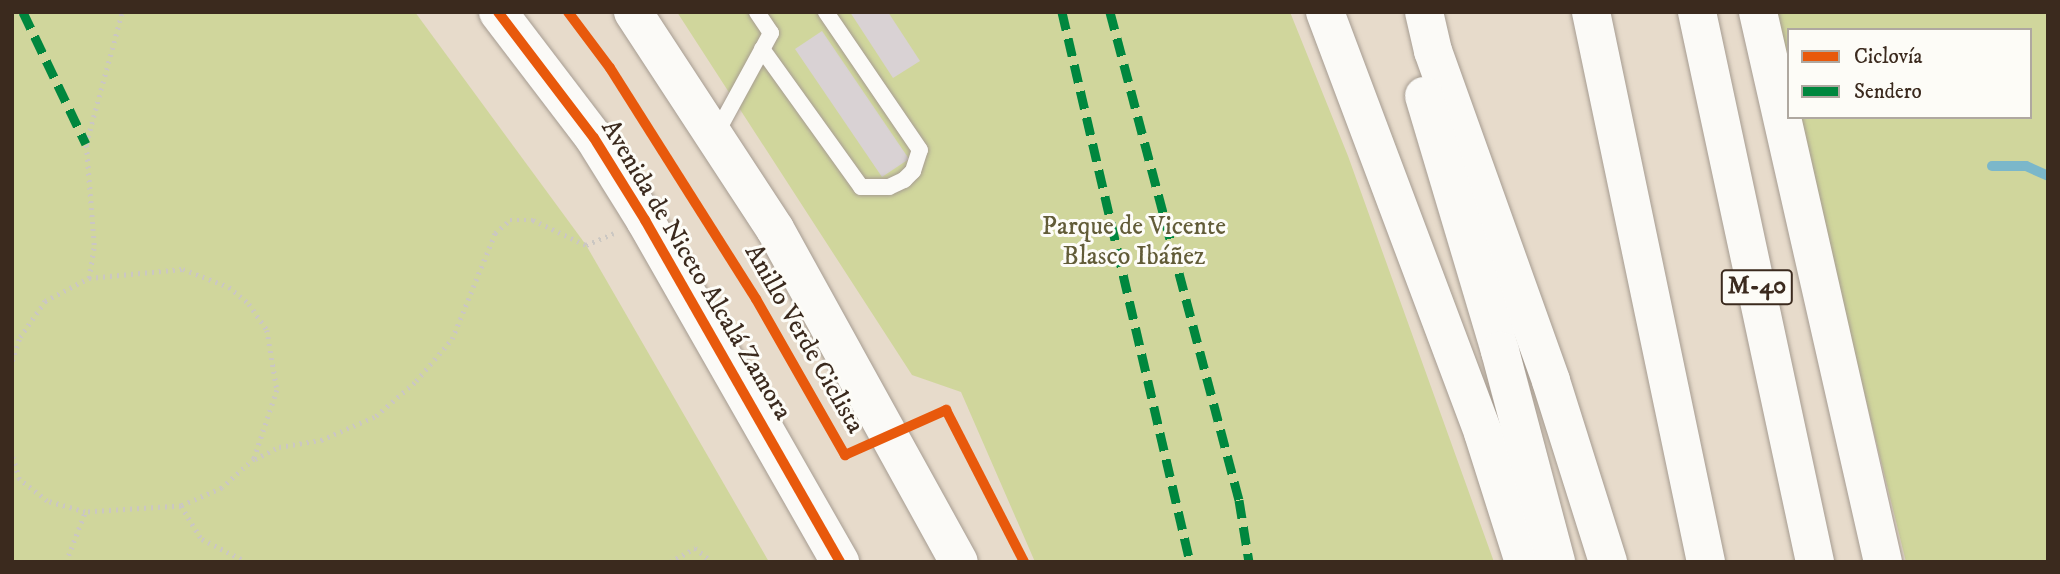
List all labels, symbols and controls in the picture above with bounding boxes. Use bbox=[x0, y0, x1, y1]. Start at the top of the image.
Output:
legend bbox=[1787, 28, 2032, 119]
text: Ciclovía bbox=[1854, 44, 1922, 70]
text: Sendero bbox=[1854, 79, 1922, 105]
street label: Avenida de Niceto Alcalá Zamora bbox=[594, 114, 798, 426]
park label: Parque de Vicente Blasco Ibáñez bbox=[1042, 211, 1226, 272]
street label: Anillo Verde Ciclista bbox=[737, 239, 871, 439]
road number: M-40 bbox=[1720, 266, 1794, 308]

